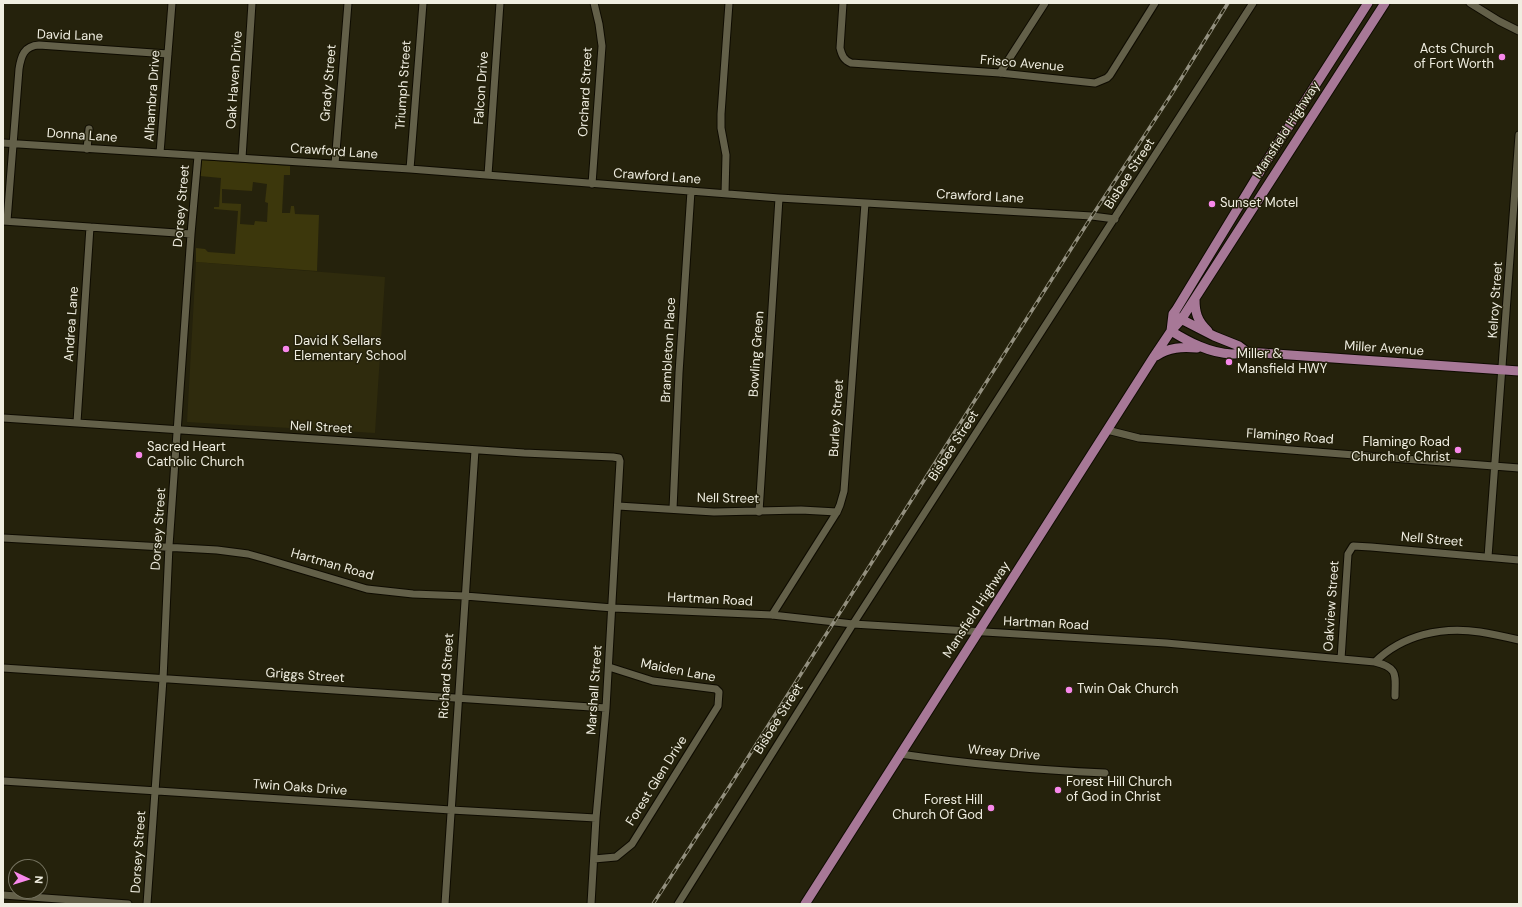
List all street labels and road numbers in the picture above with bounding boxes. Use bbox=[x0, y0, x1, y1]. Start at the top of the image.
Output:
street label: David Lane bbox=[37, 27, 103, 45]
street label: Oak Haven Drive bbox=[224, 30, 246, 130]
street label: Triumph Street bbox=[393, 40, 415, 130]
street label: Grady Street bbox=[318, 44, 340, 122]
street label: Orchard Street bbox=[576, 47, 596, 137]
street label: Alhambra Drive bbox=[142, 50, 164, 142]
street label: Falcon Drive bbox=[472, 51, 492, 125]
street label: Frisco Avenue bbox=[979, 53, 1065, 75]
street label: Mansfield Highway bbox=[1250, 79, 1324, 181]
street label: Donna Lane bbox=[46, 126, 118, 146]
street label: Bisbee Street bbox=[1101, 136, 1159, 212]
street label: Crawford Lane bbox=[290, 141, 378, 163]
street label: Dorsey Street bbox=[171, 164, 193, 248]
street label: Crawford Lane bbox=[613, 166, 701, 188]
street label: Crawford Lane bbox=[936, 187, 1024, 207]
street label: Kelroy Street bbox=[1486, 261, 1506, 339]
street label: Andrea Lane bbox=[62, 286, 82, 362]
street label: Brambleton Place bbox=[658, 297, 680, 403]
street label: Bowling Green bbox=[746, 311, 768, 397]
street label: Miller Avenue bbox=[1344, 338, 1424, 360]
street label: Burley Street bbox=[827, 379, 847, 457]
street label: Bisbee Street bbox=[925, 408, 983, 484]
street label: Nell Street bbox=[289, 419, 353, 437]
street label: Flamingo Road bbox=[1246, 426, 1334, 448]
street label: Dorsey Street bbox=[148, 487, 170, 571]
street label: Nell Street bbox=[697, 491, 759, 507]
street label: Nell Street bbox=[1400, 530, 1464, 550]
street label: Hartman Road bbox=[289, 546, 375, 584]
street label: Mansfield Highway bbox=[940, 559, 1014, 661]
street label: Oakview Street bbox=[1321, 560, 1343, 652]
street label: Hartman Road bbox=[667, 590, 753, 610]
street label: Hartman Road bbox=[1003, 614, 1089, 634]
street label: Richard Street bbox=[436, 633, 458, 719]
street label: Marshall Street bbox=[584, 645, 606, 735]
street label: Maiden Lane bbox=[639, 656, 717, 686]
street label: Griggs Street bbox=[265, 665, 345, 687]
street label: Bisbee Street bbox=[751, 681, 807, 757]
street label: Forest Glen Drive bbox=[623, 733, 691, 829]
street label: Wreay Drive bbox=[967, 742, 1041, 764]
street label: Twin Oaks Drive bbox=[252, 777, 348, 799]
street label: Dorsey Street bbox=[128, 810, 150, 894]

